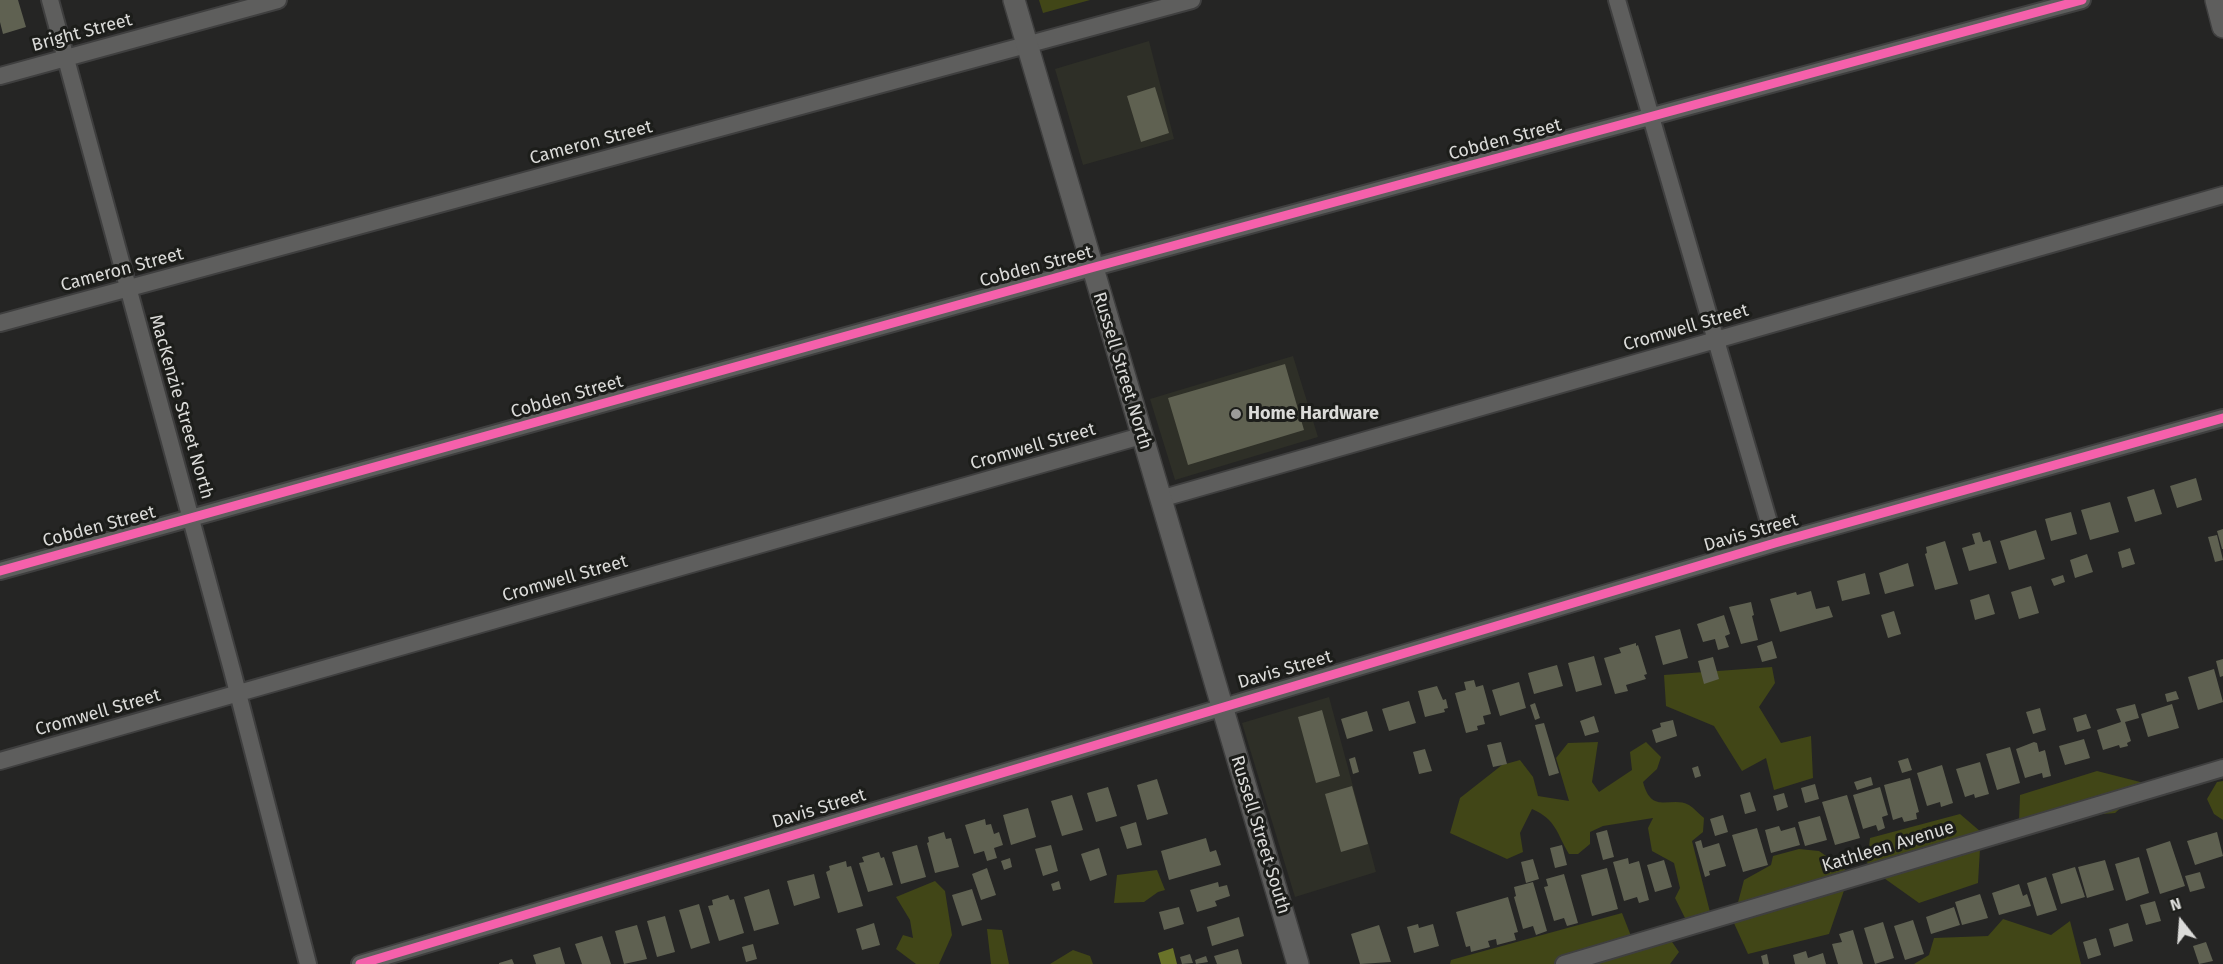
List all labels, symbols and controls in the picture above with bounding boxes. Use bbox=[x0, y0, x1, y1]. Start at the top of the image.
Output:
street label: Bright Street bbox=[29, 9, 135, 57]
street label: Cobden Street bbox=[1446, 115, 1564, 165]
street label: Cameron Street bbox=[527, 116, 655, 170]
street label: Cobden Street bbox=[977, 242, 1095, 292]
street label: Cameron Street bbox=[58, 243, 186, 297]
street label: Russell Street North bbox=[1088, 290, 1156, 452]
street label: Cromwell Street bbox=[1621, 300, 1751, 356]
street label: MacKenzie Street North bbox=[144, 312, 218, 502]
street label: Cobden Street bbox=[508, 371, 626, 423]
place label: Home Hardware bbox=[1248, 403, 1379, 425]
marker: Home Hardware bbox=[1229, 407, 1243, 421]
street label: Cromwell Street bbox=[968, 419, 1098, 475]
street label: Cobden Street bbox=[40, 502, 158, 552]
street label: Davis Street bbox=[1701, 509, 1801, 557]
street label: Cromwell Street bbox=[500, 551, 630, 607]
street label: Davis Street bbox=[1235, 646, 1335, 694]
street label: Cromwell Street bbox=[33, 685, 163, 741]
street label: Russell Street South bbox=[1226, 753, 1294, 917]
street label: Davis Street bbox=[770, 785, 868, 833]
street label: Kathleen Avenue bbox=[1819, 817, 1957, 877]
north arrow bbox=[2151, 892, 2211, 952]
text: N bbox=[2168, 894, 2183, 915]

